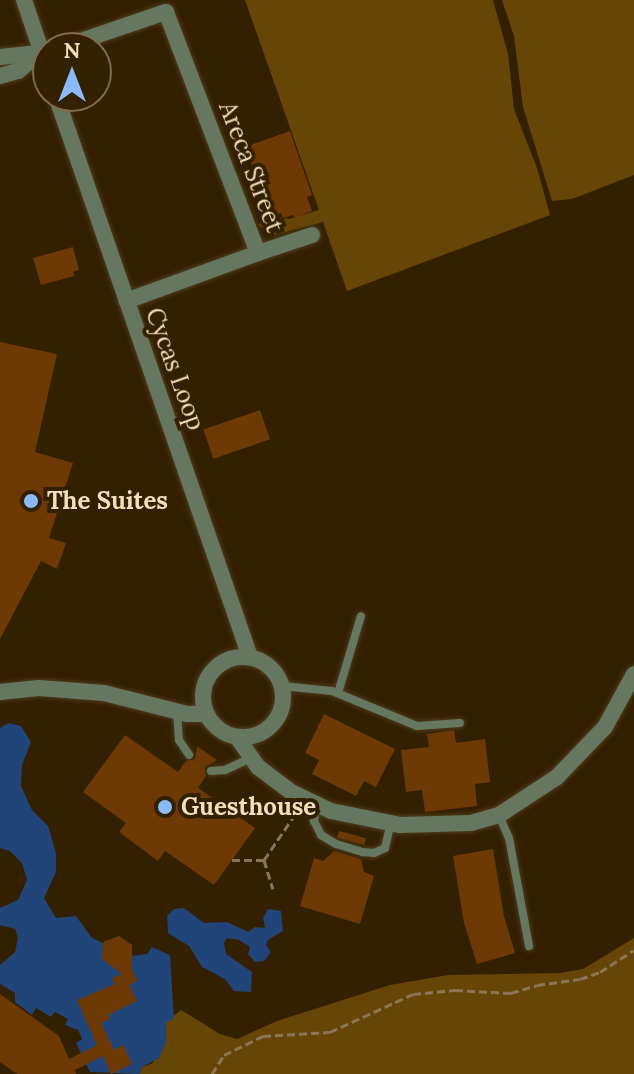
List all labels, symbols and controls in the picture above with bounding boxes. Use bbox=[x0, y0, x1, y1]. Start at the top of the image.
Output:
north arrow bbox=[32, 32, 112, 112]
text: N bbox=[63, 36, 81, 64]
street label: Areca Street bbox=[213, 98, 289, 236]
street label: Cycas Loop bbox=[140, 304, 210, 434]
place label: The Suites bbox=[47, 487, 168, 515]
marker: The Suites bbox=[22, 492, 40, 510]
place label: Guesthouse bbox=[181, 793, 316, 821]
marker: Guesthouse bbox=[156, 798, 174, 816]

